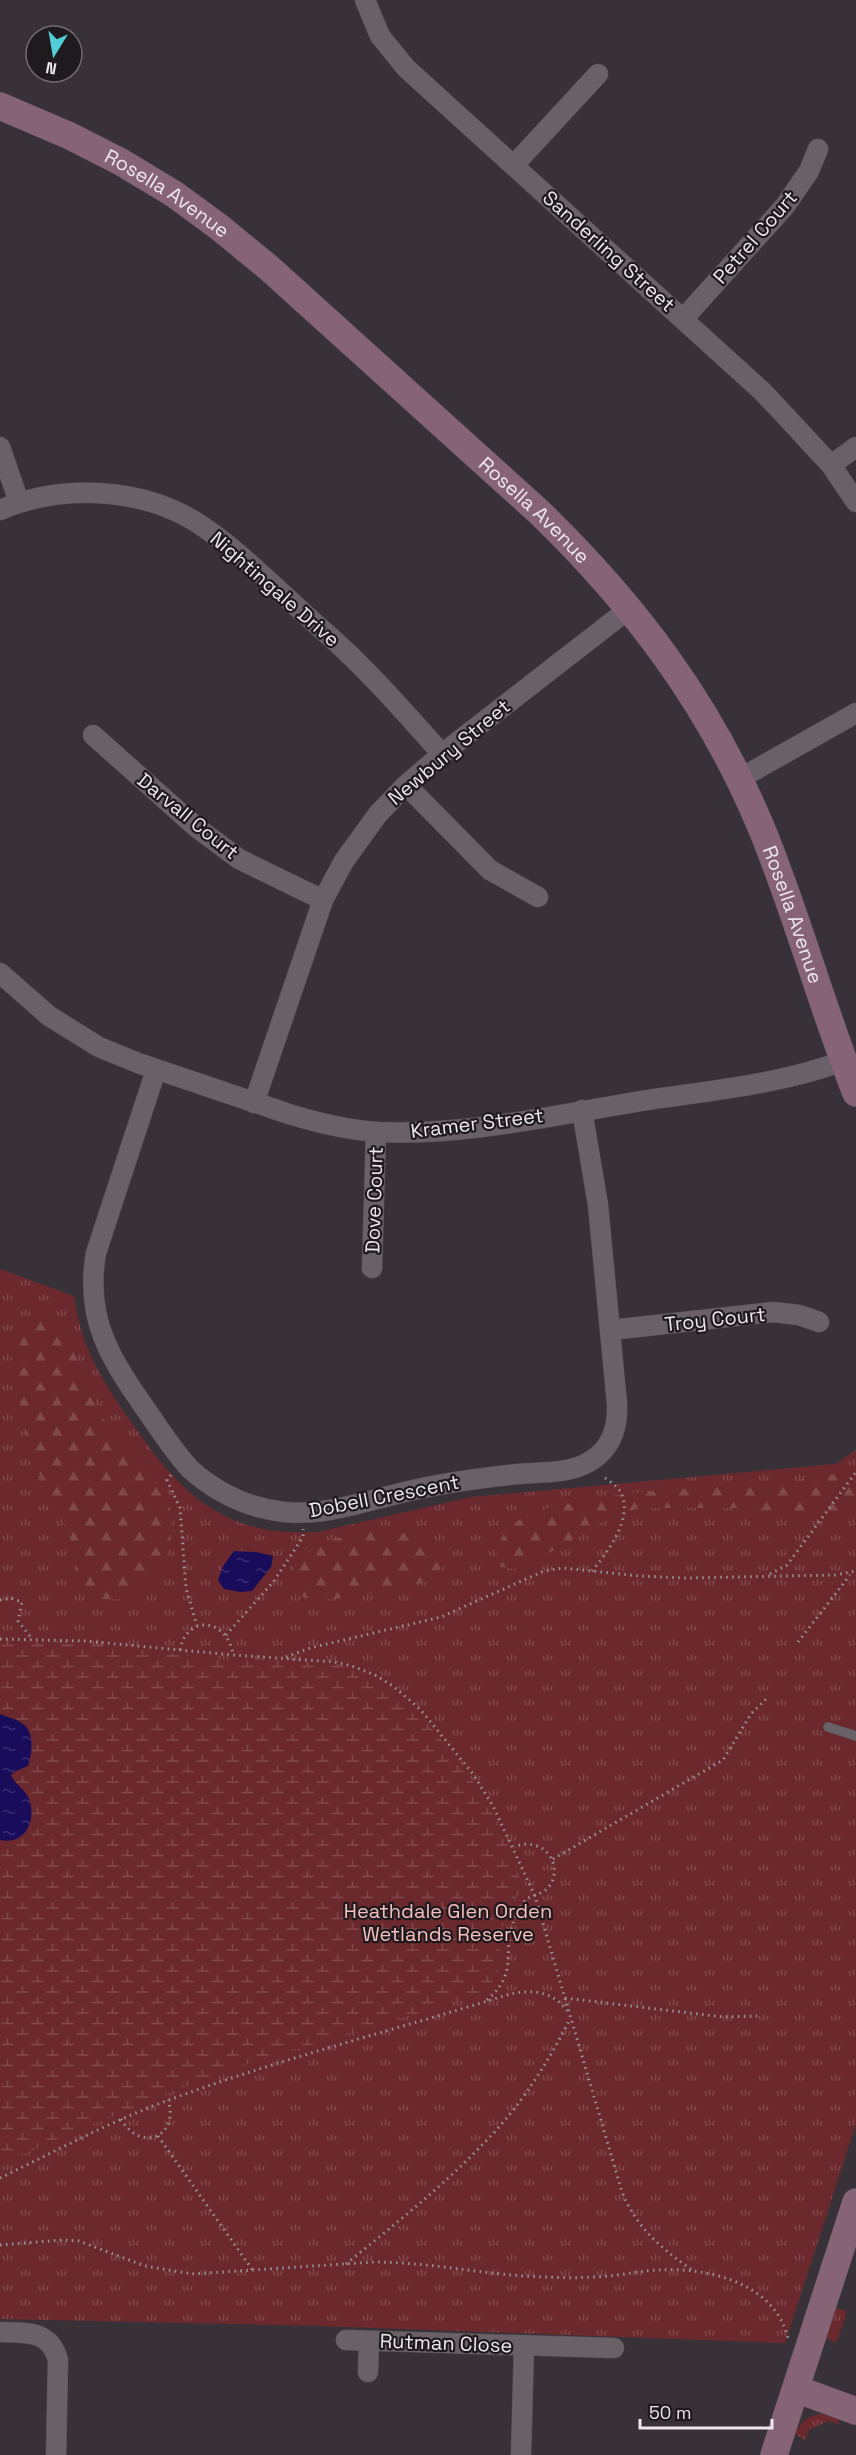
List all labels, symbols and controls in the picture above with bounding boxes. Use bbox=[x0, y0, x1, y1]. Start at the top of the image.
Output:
north arrow bbox=[24, 24, 84, 84]
text: N bbox=[44, 57, 59, 80]
street label: Rosella Avenue bbox=[100, 143, 235, 243]
street label: Sanderling Street bbox=[537, 185, 681, 317]
street label: Petrel Court bbox=[707, 185, 803, 289]
street label: Rosella Avenue bbox=[473, 451, 596, 569]
street label: Nightingale Drive bbox=[205, 526, 345, 652]
street label: Newbury Street bbox=[382, 693, 516, 811]
street label: Darvall Court bbox=[132, 767, 244, 865]
street label: Rosella Avenue bbox=[757, 842, 829, 987]
street label: Kramer Street bbox=[409, 1102, 545, 1144]
street label: Dove Court bbox=[359, 1146, 389, 1254]
street label: Troy Court bbox=[663, 1301, 767, 1337]
street label: Dobell Crescent bbox=[307, 1469, 461, 1523]
park label: Heathdale Glen Orden Wetlands Reserve bbox=[344, 1898, 552, 1947]
street label: Rutman Close bbox=[379, 2328, 513, 2358]
scale bar bbox=[640, 2392, 772, 2430]
text: 50 m bbox=[649, 2401, 691, 2424]

